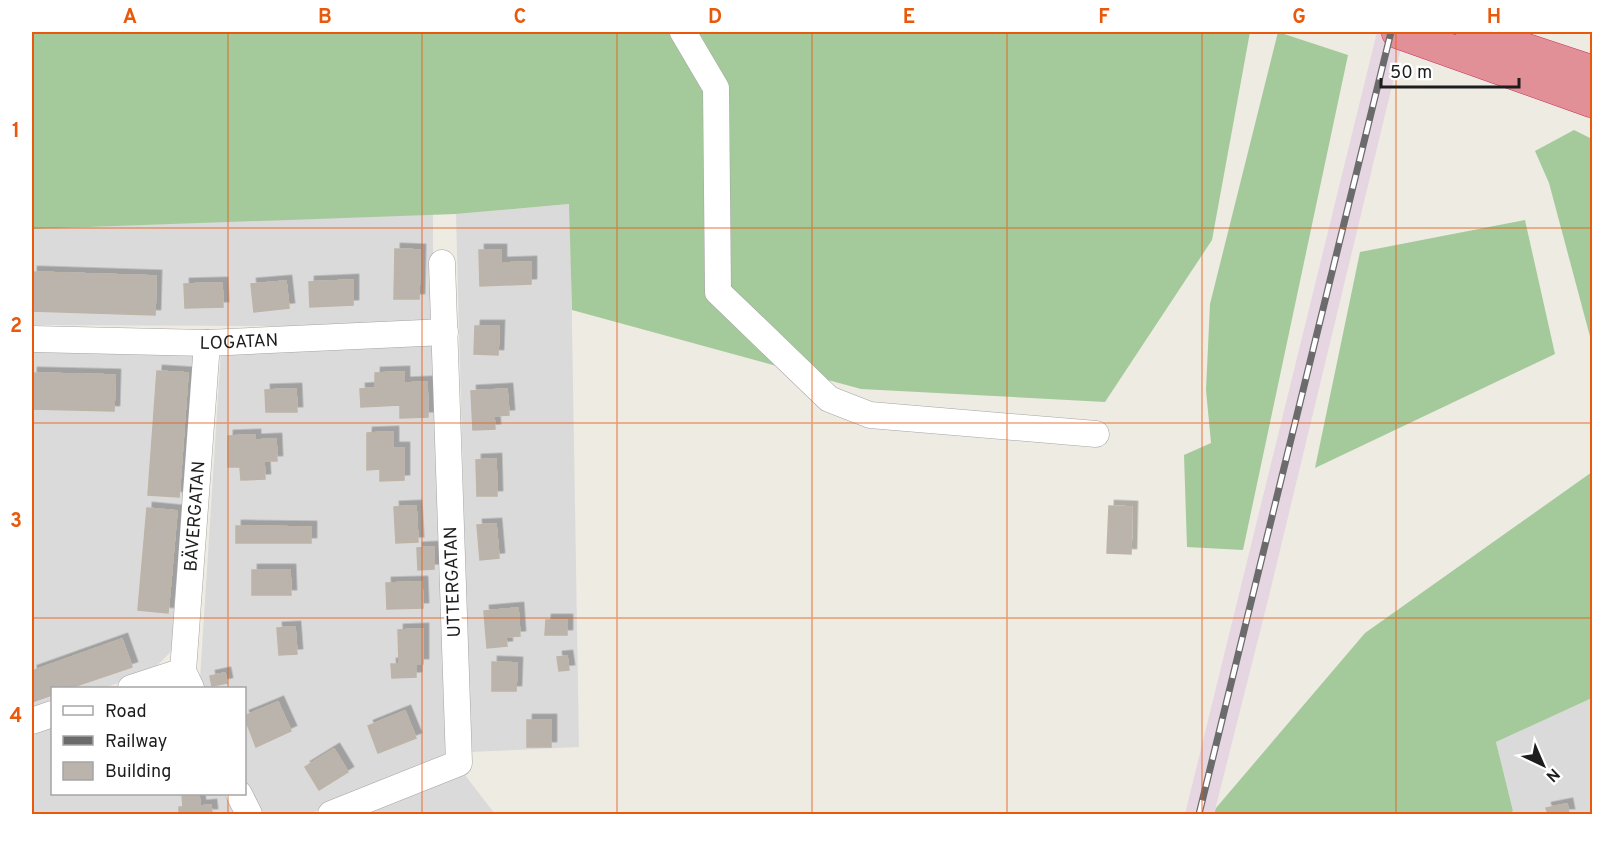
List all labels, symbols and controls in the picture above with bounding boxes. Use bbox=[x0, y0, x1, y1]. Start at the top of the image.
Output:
text: A bbox=[123, 5, 137, 31]
text: B bbox=[318, 5, 332, 31]
text: C bbox=[514, 5, 526, 31]
text: D bbox=[708, 5, 722, 31]
text: E bbox=[903, 5, 915, 31]
text: F bbox=[1098, 5, 1110, 31]
text: G bbox=[1292, 5, 1306, 31]
text: H bbox=[1487, 5, 1501, 31]
scale bar bbox=[1381, 51, 1519, 89]
text: 50 m bbox=[1390, 62, 1432, 85]
text: 1 bbox=[12, 119, 20, 145]
text: 2 bbox=[10, 314, 22, 340]
street label: LOGATAN bbox=[199, 330, 279, 356]
street label: BÄVERGATAN bbox=[179, 460, 211, 573]
text: 3 bbox=[10, 509, 22, 535]
street label: UTTERGATAN bbox=[440, 526, 467, 638]
legend bbox=[51, 687, 246, 795]
text: Road bbox=[105, 701, 147, 724]
text: 4 bbox=[10, 704, 22, 730]
text: Railway bbox=[105, 731, 167, 754]
north arrow bbox=[1513, 735, 1573, 795]
text: Building bbox=[105, 761, 171, 784]
text: N bbox=[1541, 763, 1563, 786]

